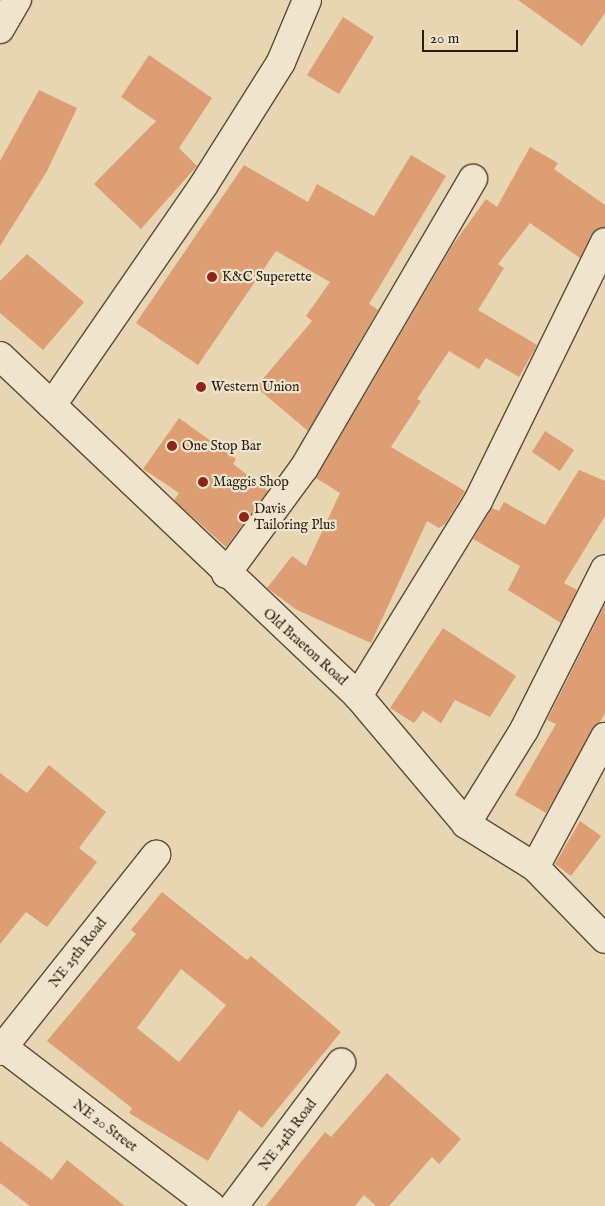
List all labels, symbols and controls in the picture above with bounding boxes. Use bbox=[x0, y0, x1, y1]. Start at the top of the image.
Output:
scale bar bbox=[425, 20, 521, 52]
text: 20 m bbox=[430, 29, 459, 48]
place label: K&C Superette bbox=[222, 269, 312, 285]
marker: K&C Superette bbox=[206, 271, 218, 283]
place label: Western Union bbox=[211, 379, 299, 395]
marker: Western Union bbox=[195, 381, 207, 393]
place label: One Stop Bar bbox=[182, 438, 261, 454]
marker: One Stop Bar bbox=[166, 440, 178, 452]
place label: Maggis Shop bbox=[213, 474, 289, 490]
marker: Maggis Shop bbox=[197, 476, 209, 488]
place label: Davis Tailoring Plus bbox=[254, 501, 335, 534]
marker: Davis Tailoring Plus bbox=[238, 511, 250, 523]
street label: Old Braeton Road bbox=[260, 605, 350, 689]
street label: NE 25th Road bbox=[46, 915, 110, 991]
street label: NE 20 Street bbox=[70, 1096, 140, 1156]
street label: NE 24th Road bbox=[256, 1096, 320, 1174]

